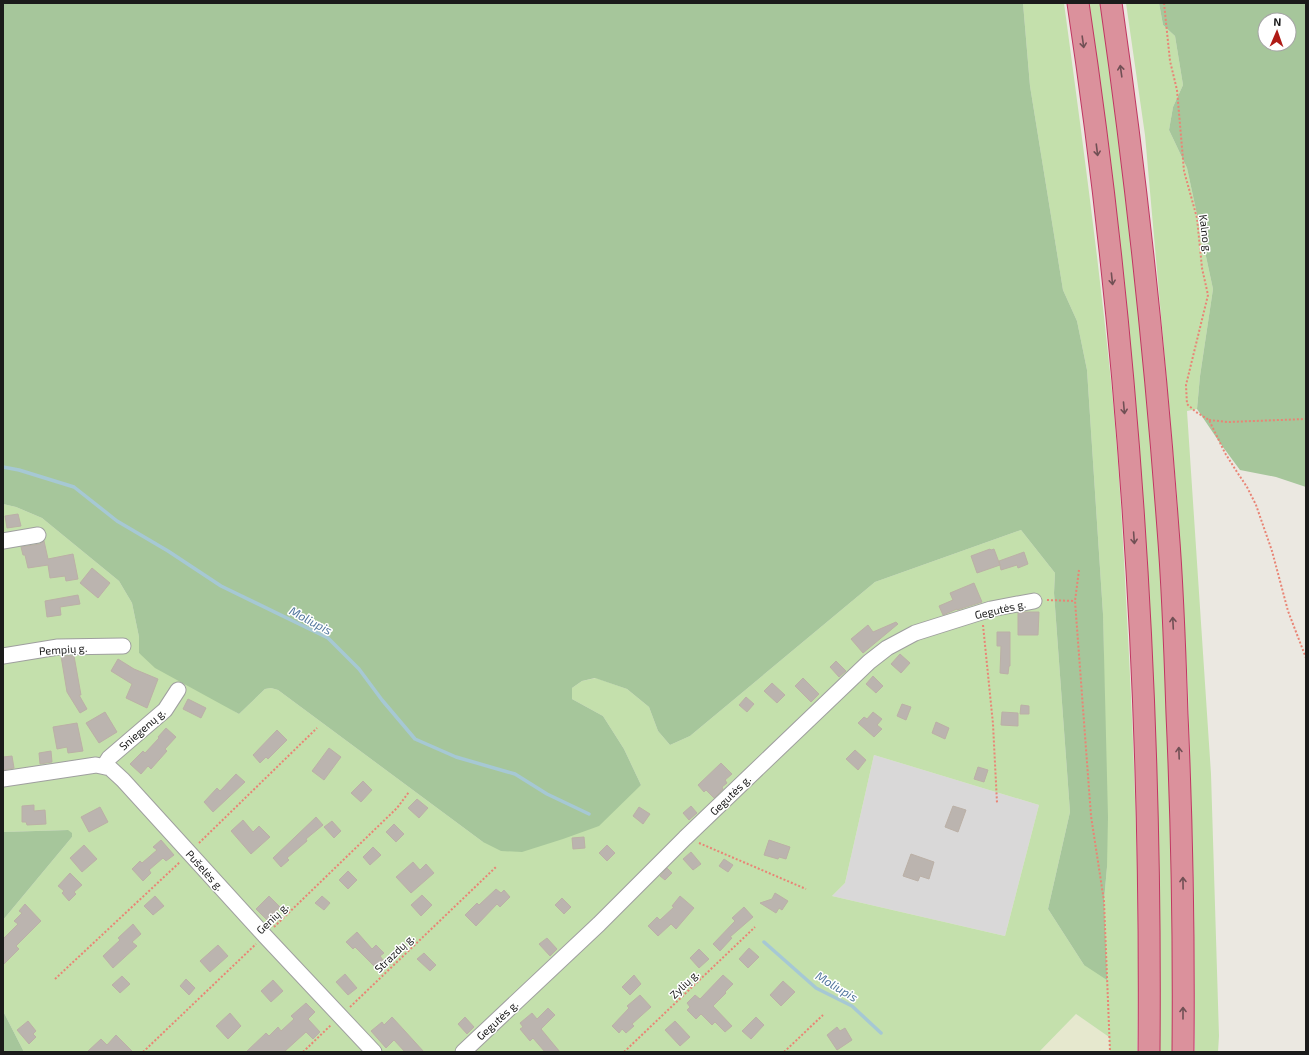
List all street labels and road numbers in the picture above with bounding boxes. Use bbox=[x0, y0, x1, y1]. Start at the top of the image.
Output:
street label: Kalno g. bbox=[1197, 214, 1215, 254]
street label: Gegutės g. bbox=[973, 597, 1027, 621]
street label: Pempių g. bbox=[38, 641, 88, 657]
street label: Sniegenų g. bbox=[116, 705, 168, 753]
street label: Gegutės g. bbox=[707, 772, 753, 818]
street label: Pušelės g. bbox=[183, 847, 227, 893]
street label: Genių g. bbox=[253, 900, 291, 936]
street label: Strazdų g. bbox=[371, 931, 417, 975]
street label: Zylių g. bbox=[667, 967, 701, 1001]
street label: Gegutės g. bbox=[474, 998, 520, 1042]

